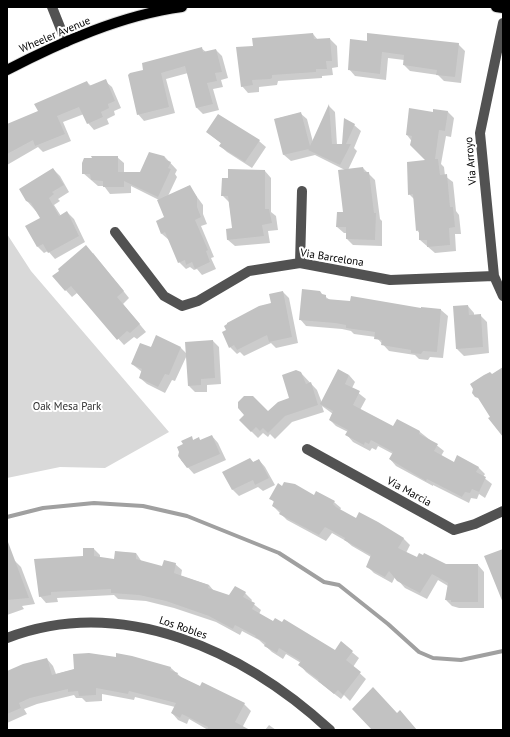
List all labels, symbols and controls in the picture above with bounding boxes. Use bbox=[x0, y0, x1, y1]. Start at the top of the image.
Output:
street label: Wheeler Avenue bbox=[17, 14, 93, 56]
street label: Via Arroyo bbox=[462, 136, 480, 186]
street label: Via Barcelona bbox=[299, 246, 365, 270]
park label: Oak Mesa Park bbox=[33, 400, 101, 414]
street label: Via Marcia bbox=[384, 474, 434, 510]
street label: Los Robles bbox=[157, 614, 209, 642]

